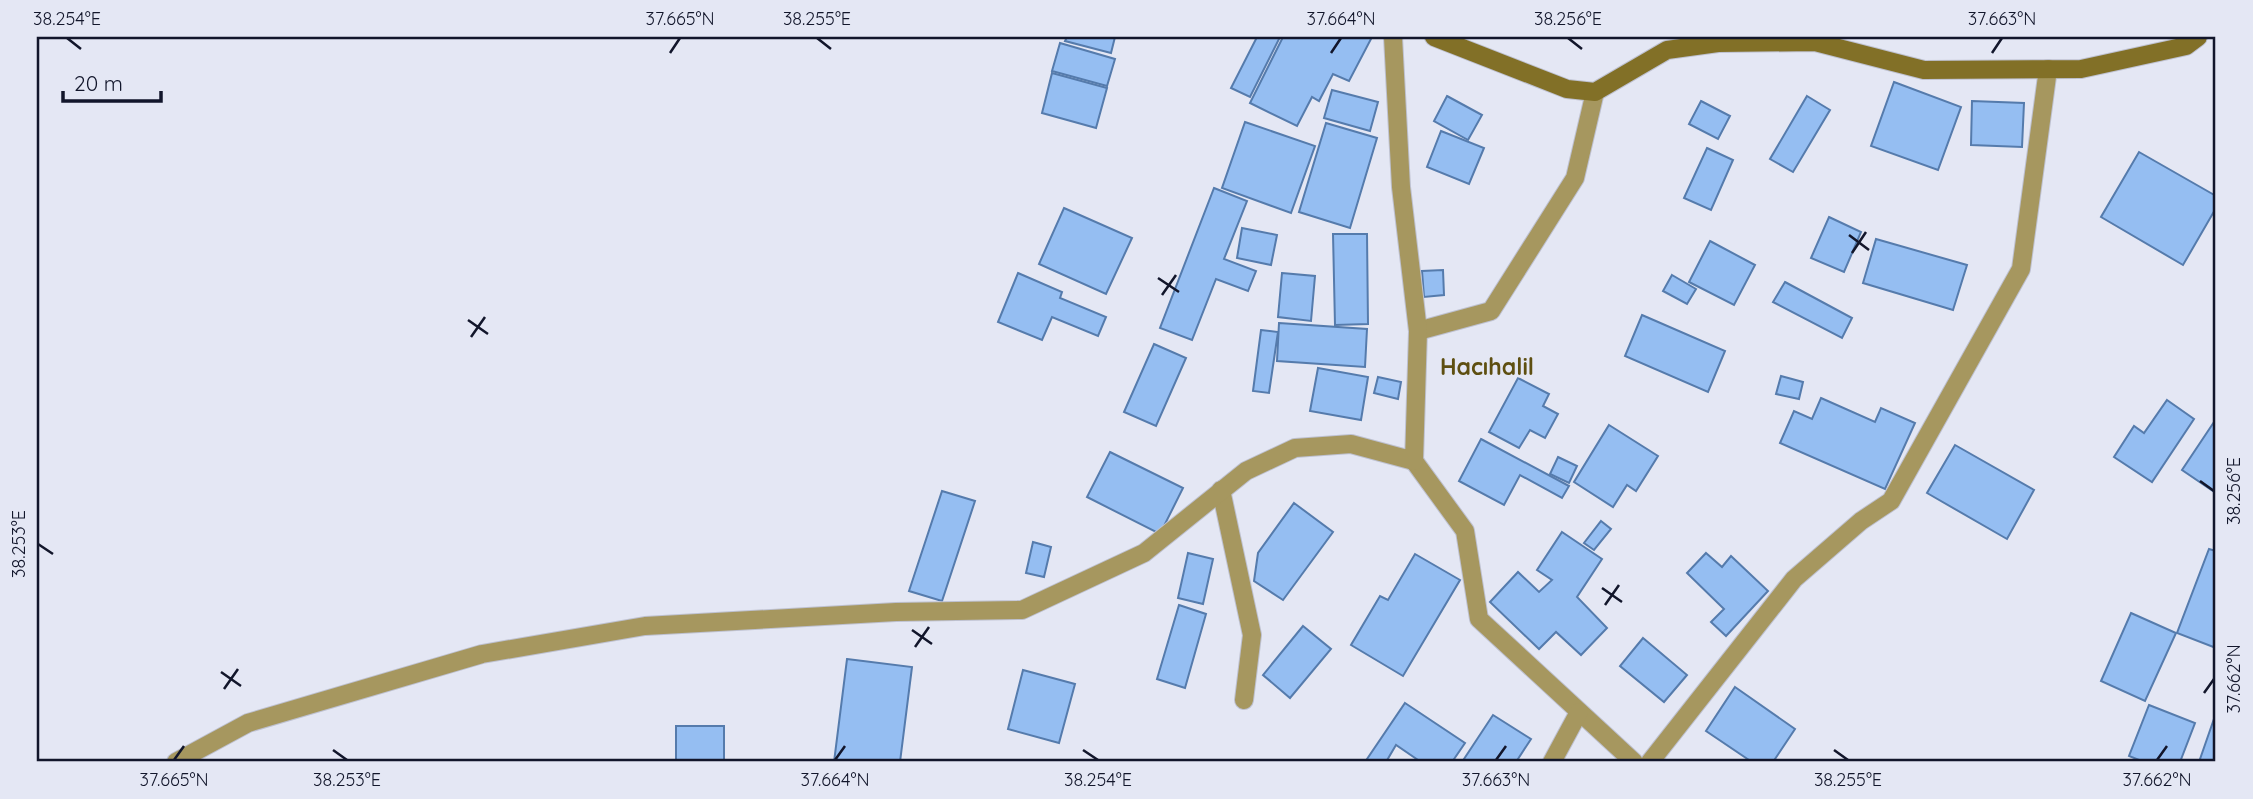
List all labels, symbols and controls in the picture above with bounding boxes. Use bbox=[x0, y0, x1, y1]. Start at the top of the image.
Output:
text: 38.254°E bbox=[33, 7, 101, 30]
text: 37.665°N bbox=[645, 7, 715, 30]
text: 38.255°E bbox=[783, 7, 851, 30]
text: 37.664°N bbox=[1306, 7, 1376, 30]
text: 38.256°E bbox=[1534, 7, 1602, 30]
text: 37.663°N bbox=[1968, 7, 2036, 30]
scale bar bbox=[63, 60, 161, 104]
text: 20 m bbox=[74, 70, 123, 96]
district label: Hacıhalil bbox=[1440, 352, 1534, 381]
text: 38.256°E bbox=[2222, 457, 2245, 525]
text: 38.253°E bbox=[7, 510, 30, 578]
text: 37.662°N bbox=[2222, 644, 2245, 714]
text: 37.665°N bbox=[139, 768, 209, 791]
text: 38.253°E bbox=[313, 768, 381, 791]
text: 37.664°N bbox=[800, 768, 870, 791]
text: 38.254°E bbox=[1064, 768, 1132, 791]
text: 37.663°N bbox=[1462, 768, 1530, 791]
text: 38.255°E bbox=[1814, 768, 1882, 791]
text: 37.662°N bbox=[2122, 768, 2192, 791]

